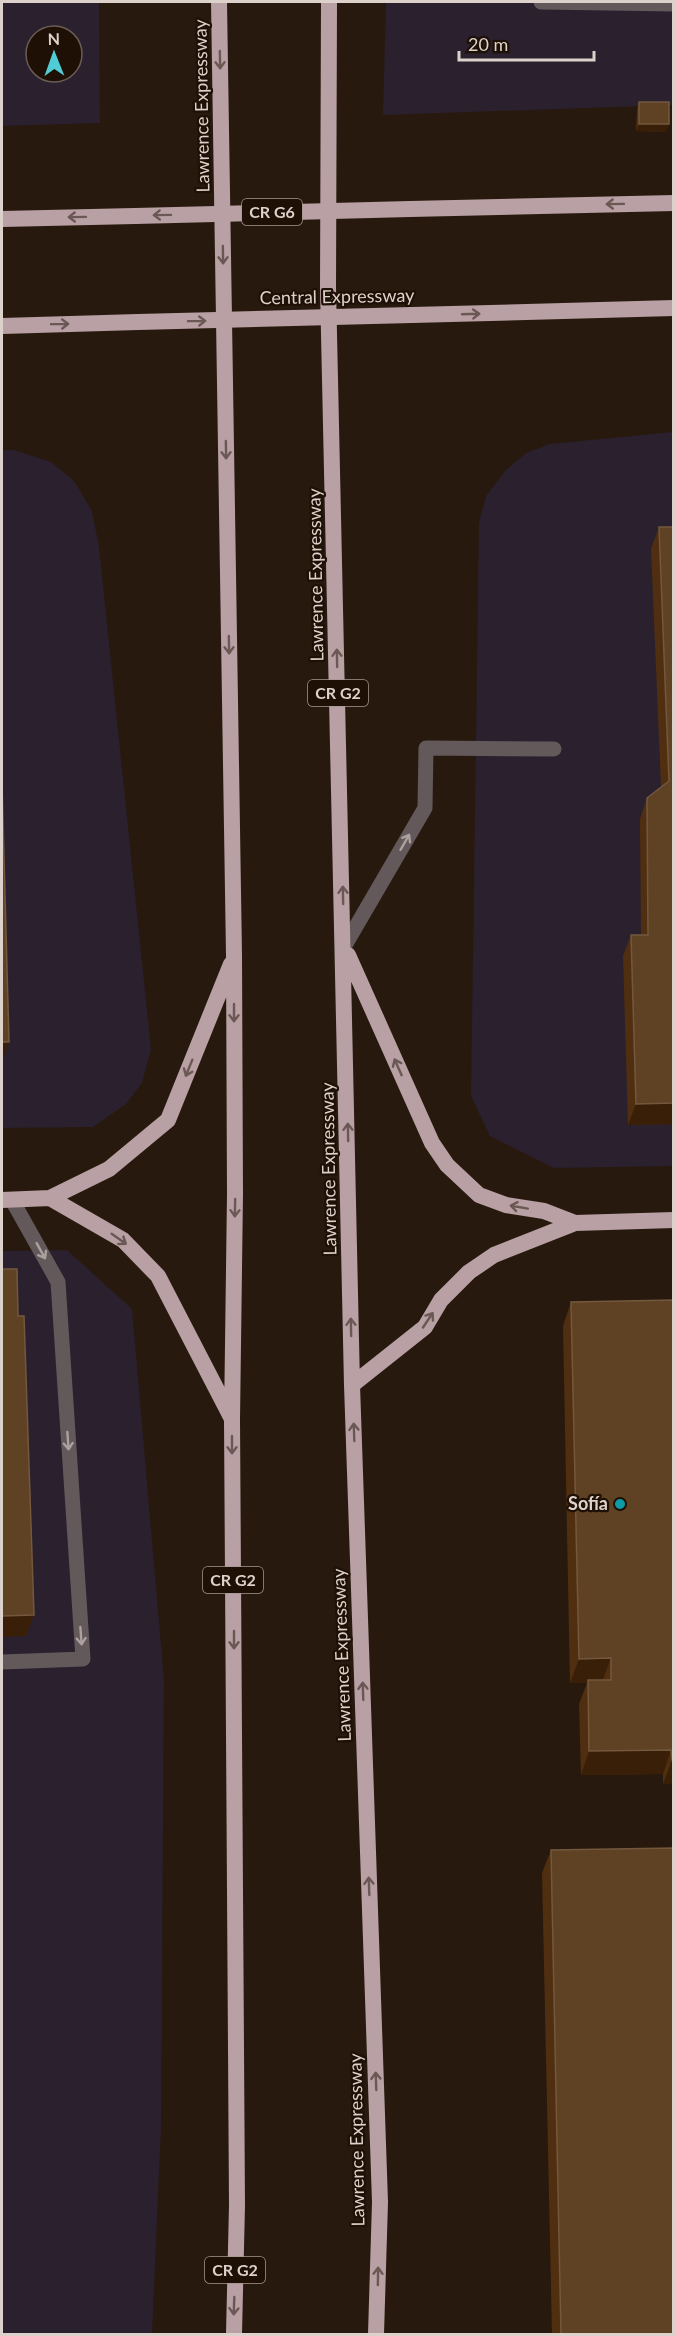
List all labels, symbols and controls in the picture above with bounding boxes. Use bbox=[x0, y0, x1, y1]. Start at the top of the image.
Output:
street label: Lawrence Expressway bbox=[188, 18, 214, 193]
north arrow bbox=[24, 24, 84, 84]
scale bar bbox=[459, 24, 594, 62]
text: N bbox=[47, 29, 60, 48]
text: 20 m bbox=[468, 33, 508, 55]
one-way arrow bbox=[214, 49, 226, 69]
one-way arrow bbox=[606, 198, 626, 210]
road number: CR G6 bbox=[242, 199, 302, 225]
one-way arrow bbox=[153, 209, 173, 221]
one-way arrow bbox=[67, 211, 87, 223]
one-way arrow bbox=[218, 244, 229, 264]
street label: Central Expressway bbox=[259, 284, 415, 308]
one-way arrow bbox=[460, 308, 480, 319]
one-way arrow bbox=[186, 315, 206, 326]
one-way arrow bbox=[49, 318, 69, 330]
one-way arrow bbox=[221, 439, 232, 459]
street label: Lawrence Expressway bbox=[302, 487, 328, 662]
one-way arrow bbox=[224, 634, 235, 654]
one-way arrow bbox=[331, 649, 343, 669]
road number: CR G2 bbox=[308, 680, 368, 706]
one-way arrow bbox=[400, 834, 412, 851]
one-way arrow bbox=[337, 885, 349, 905]
one-way arrow bbox=[228, 1003, 240, 1023]
one-way arrow bbox=[183, 1058, 194, 1077]
one-way arrow bbox=[392, 1059, 403, 1077]
street label: Lawrence Expressway bbox=[315, 1081, 341, 1256]
one-way arrow bbox=[342, 1122, 354, 1142]
one-way arrow bbox=[229, 1198, 241, 1218]
one-way arrow bbox=[509, 1201, 529, 1212]
one-way arrow bbox=[110, 1232, 127, 1245]
one-way arrow bbox=[35, 1242, 47, 1259]
one-way arrow bbox=[422, 1312, 435, 1329]
one-way arrow bbox=[346, 1317, 357, 1337]
one-way arrow bbox=[349, 1422, 360, 1442]
one-way arrow bbox=[63, 1431, 74, 1451]
one-way arrow bbox=[226, 1435, 238, 1455]
place label: Sofía bbox=[568, 1492, 608, 1514]
marker: Sofía bbox=[613, 1497, 627, 1511]
road number: CR G2 bbox=[203, 1567, 263, 1593]
street label: Lawrence Expressway bbox=[327, 1567, 355, 1742]
one-way arrow bbox=[76, 1625, 87, 1645]
one-way arrow bbox=[228, 1630, 240, 1650]
one-way arrow bbox=[357, 1682, 369, 1702]
one-way arrow bbox=[364, 1877, 375, 1897]
street label: Lawrence Expressway bbox=[343, 2052, 369, 2227]
one-way arrow bbox=[370, 2072, 381, 2092]
road number: CR G2 bbox=[205, 2257, 265, 2283]
one-way arrow bbox=[372, 2267, 384, 2287]
one-way arrow bbox=[229, 2295, 240, 2315]

